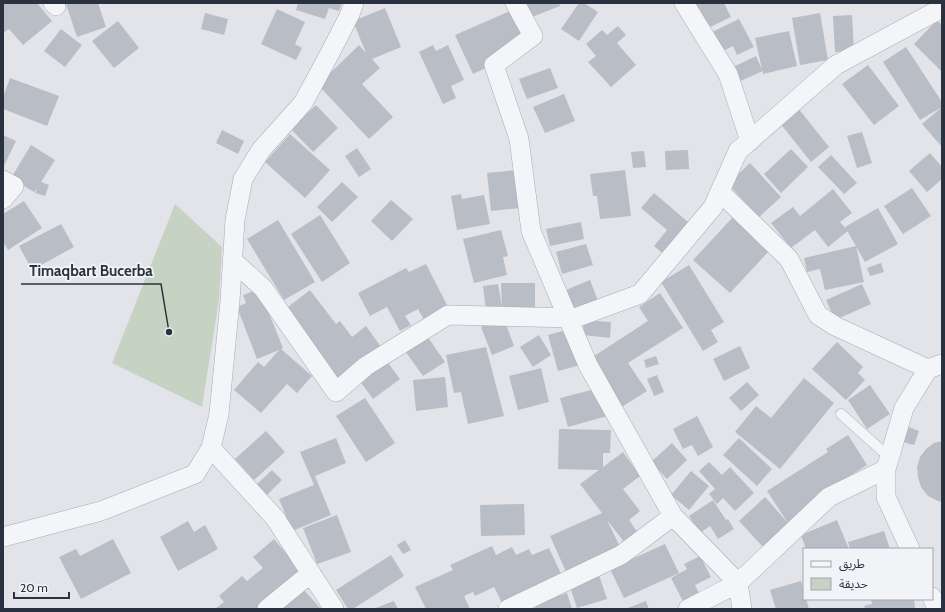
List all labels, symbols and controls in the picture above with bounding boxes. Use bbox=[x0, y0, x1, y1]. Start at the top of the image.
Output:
callout: Timaqbart Bucerba bbox=[21, 257, 161, 284]
text: Timaqbart Bucerba bbox=[29, 262, 153, 280]
legend bbox=[803, 548, 933, 600]
text: طريق bbox=[839, 556, 865, 572]
scale bar bbox=[14, 574, 69, 600]
text: حديقة bbox=[839, 576, 868, 591]
text: 20 m bbox=[20, 580, 48, 595]

